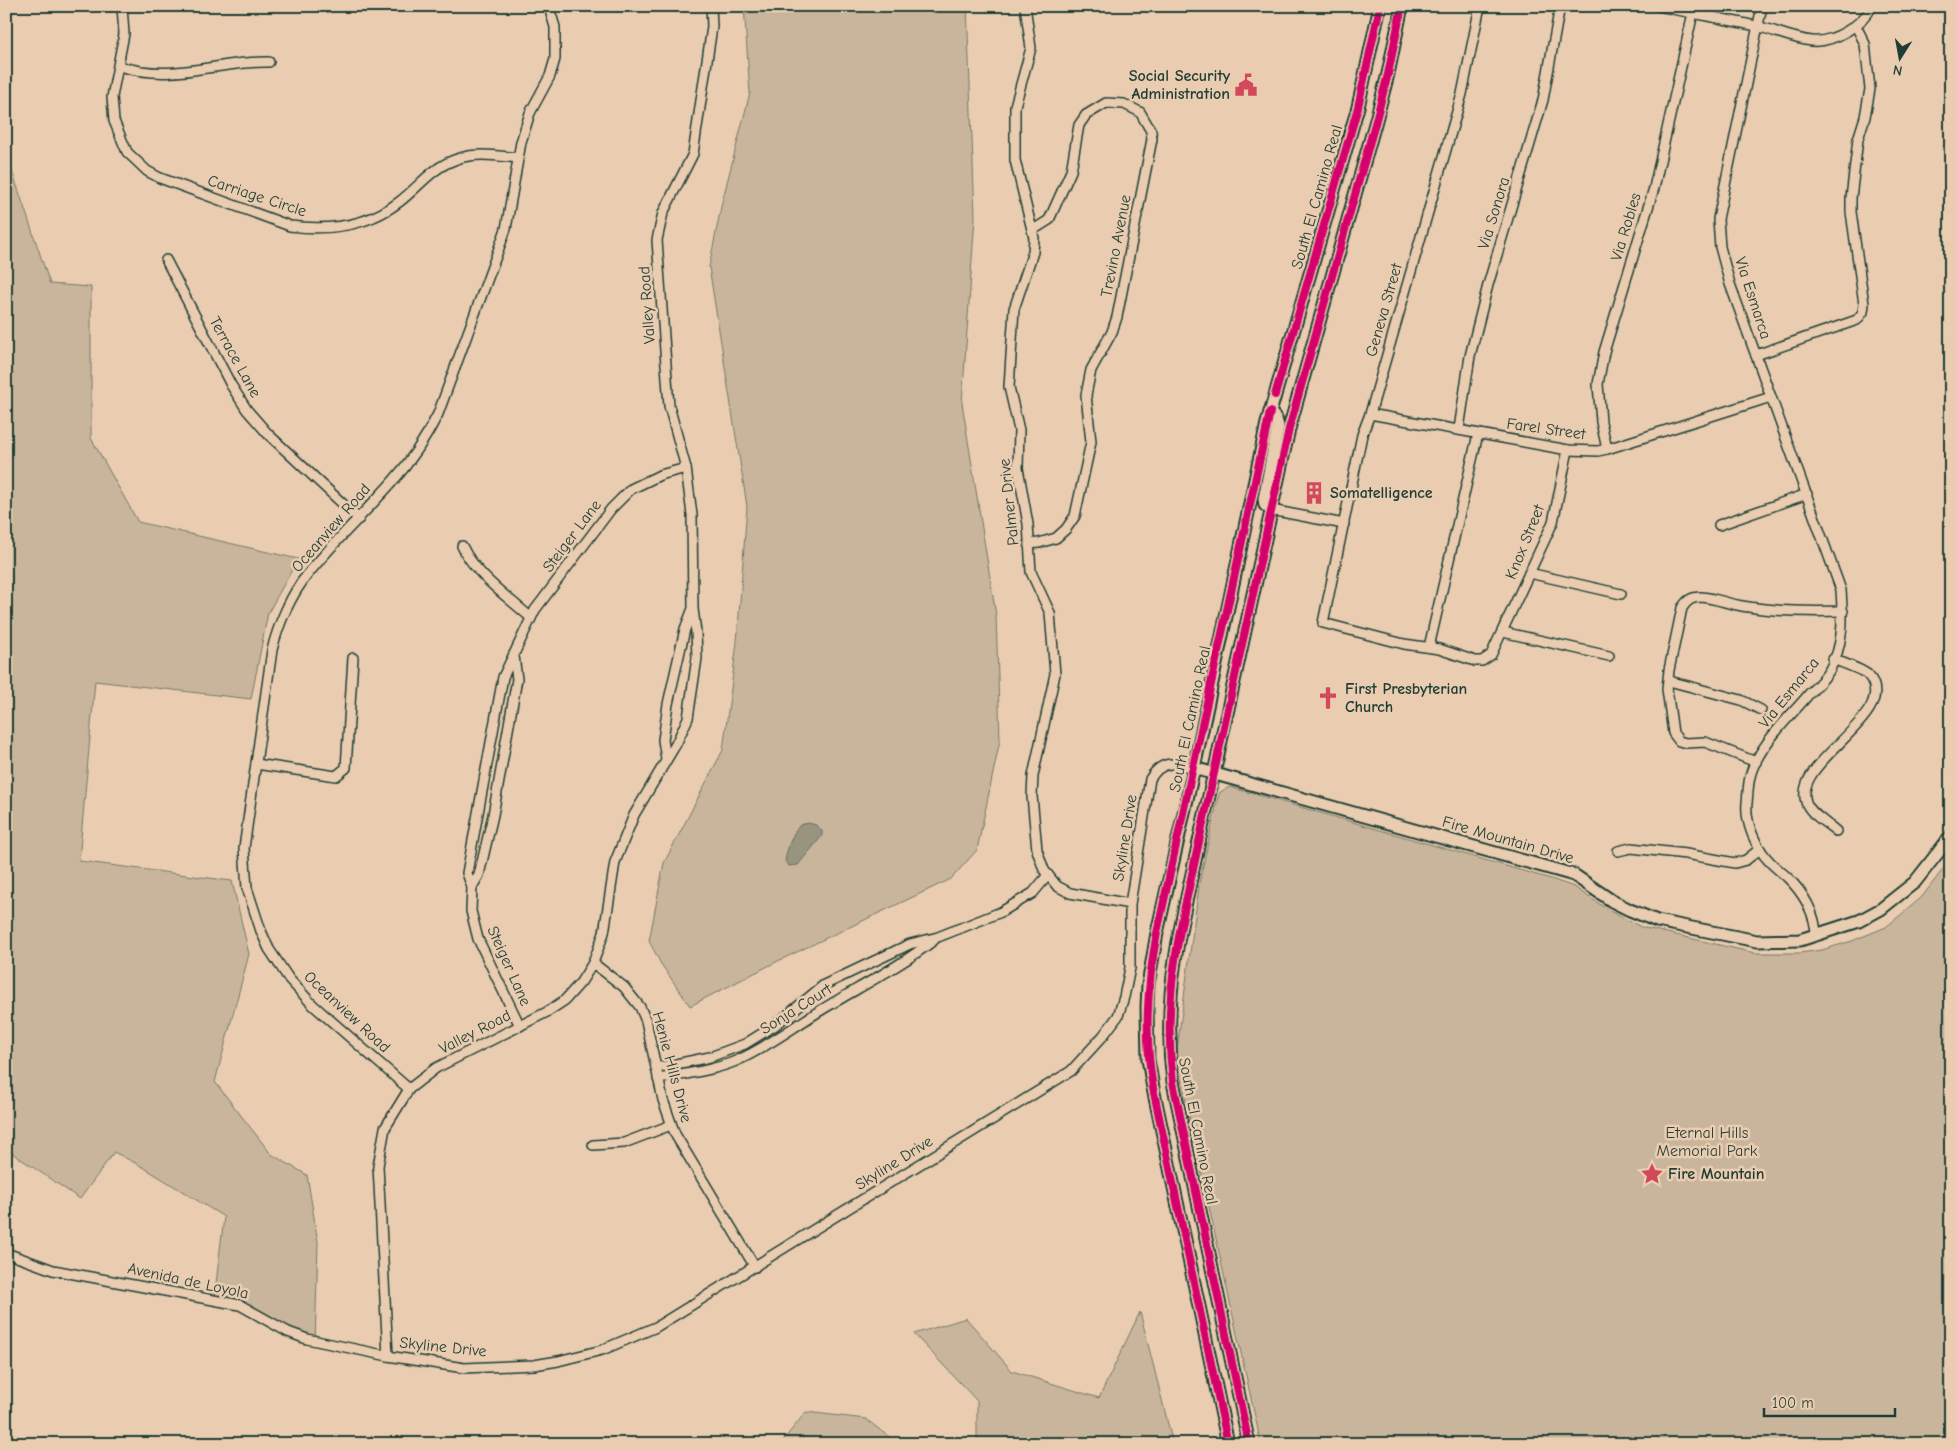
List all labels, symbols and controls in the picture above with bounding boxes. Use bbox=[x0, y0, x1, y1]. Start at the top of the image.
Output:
north arrow bbox=[1874, 32, 1924, 82]
text: N bbox=[1892, 61, 1904, 79]
place label: Social Security Administration bbox=[1129, 67, 1231, 103]
public building icon: Social Security Administration bbox=[1233, 72, 1259, 98]
street label: South El Camino Real bbox=[1288, 123, 1346, 271]
street label: Carriage Circle bbox=[205, 172, 309, 220]
street label: Via Sonora bbox=[1474, 175, 1514, 251]
street label: Via Robles bbox=[1607, 190, 1645, 263]
street label: Trevino Avenue bbox=[1097, 193, 1135, 299]
street label: Via Esmarca bbox=[1731, 255, 1775, 341]
street label: Geneva Street bbox=[1362, 261, 1406, 359]
street label: Valley Road bbox=[635, 265, 659, 345]
street label: Terrace Lane bbox=[205, 313, 265, 401]
street label: Farel Street bbox=[1505, 415, 1587, 444]
street label: Palmer Drive bbox=[995, 458, 1023, 546]
street label: Oceanview Road bbox=[288, 480, 374, 576]
building icon: Somatelligence bbox=[1301, 480, 1327, 506]
place label: Somatelligence bbox=[1330, 484, 1433, 502]
street label: Steiger Lane bbox=[539, 496, 605, 576]
street label: Knox Street bbox=[1502, 502, 1548, 582]
street label: South El Camino Real bbox=[1166, 644, 1214, 794]
street label: Via Esmarca bbox=[1755, 654, 1823, 732]
place label: First Presbyterian Church bbox=[1345, 680, 1467, 716]
church icon: First Presbyterian Church bbox=[1315, 685, 1341, 711]
street label: Skyline Drive bbox=[1109, 793, 1141, 883]
street label: Fire Mountain Drive bbox=[1440, 813, 1576, 867]
street label: Steiger Lane bbox=[483, 923, 535, 1009]
street label: Oceanview Road bbox=[300, 968, 394, 1056]
street label: Sonja Court bbox=[757, 980, 835, 1038]
street label: Valley Road bbox=[436, 1006, 514, 1058]
street label: Henie Hills Drive bbox=[649, 1010, 695, 1124]
street label: South El Camino Real bbox=[1175, 1056, 1221, 1206]
park label: Eternal Hills Memorial Park bbox=[1657, 1124, 1758, 1160]
street label: Skyline Drive bbox=[852, 1132, 936, 1194]
place icon: Fire Mountain bbox=[1639, 1161, 1665, 1187]
place label: Fire Mountain bbox=[1668, 1165, 1764, 1183]
street label: Avenida de Loyola bbox=[126, 1259, 250, 1303]
street label: Skyline Drive bbox=[399, 1333, 487, 1361]
scale bar bbox=[1764, 1385, 1896, 1417]
text: 100 m bbox=[1772, 1394, 1814, 1412]

